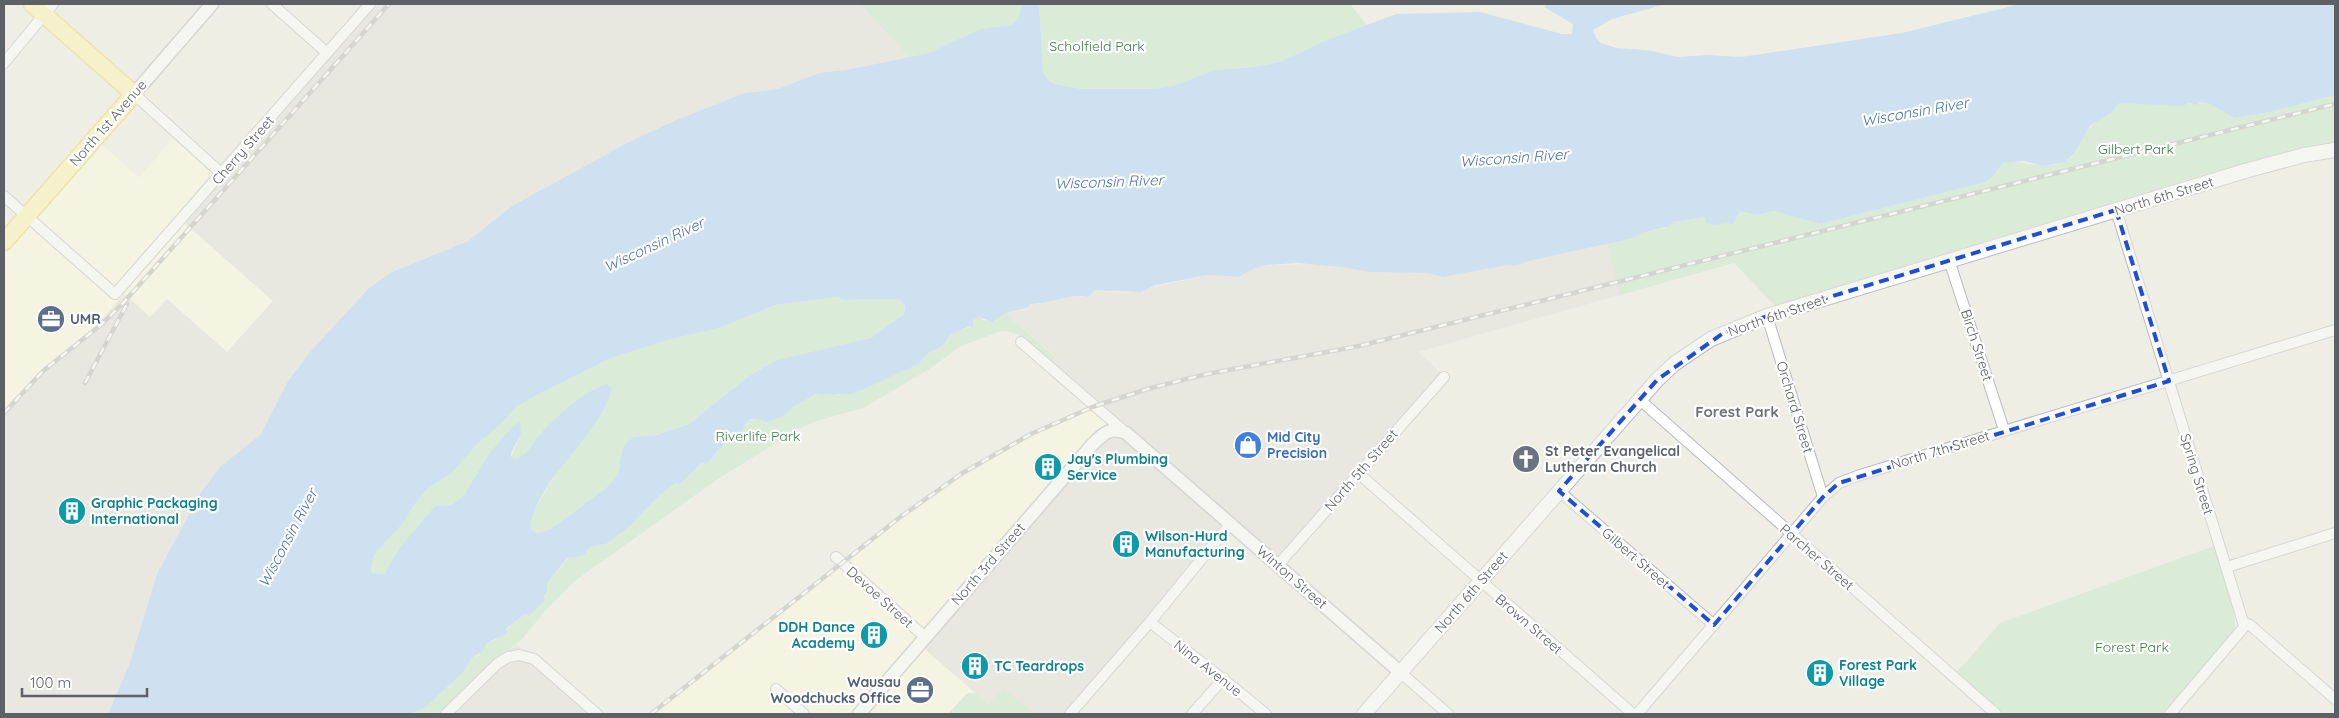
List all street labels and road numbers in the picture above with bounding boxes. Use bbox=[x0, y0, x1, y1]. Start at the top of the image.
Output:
street label: North 1st Avenue bbox=[66, 76, 151, 170]
street label: Cherry Street bbox=[208, 112, 278, 188]
street label: North 6th Street bbox=[2112, 172, 2216, 220]
street label: North 6th Street bbox=[1725, 290, 1829, 340]
street label: Birch Street bbox=[1957, 307, 1997, 383]
street label: Orchard Street bbox=[1772, 359, 1818, 455]
street label: North 5th Street bbox=[1320, 425, 1402, 515]
street label: North 7th Street bbox=[1888, 426, 1992, 474]
street label: Spring Street bbox=[2176, 431, 2218, 517]
street label: North 3rd Street bbox=[947, 519, 1029, 609]
street label: Parcher Street bbox=[1776, 520, 1858, 594]
street label: Gilbert Street bbox=[1598, 523, 1674, 593]
street label: Winton Street bbox=[1253, 541, 1331, 613]
street label: North 6th Street bbox=[1430, 547, 1512, 637]
street label: Devoe Street bbox=[843, 562, 917, 632]
street label: Brown Street bbox=[1492, 590, 1567, 658]
street label: Nina Avenue bbox=[1170, 636, 1246, 700]

